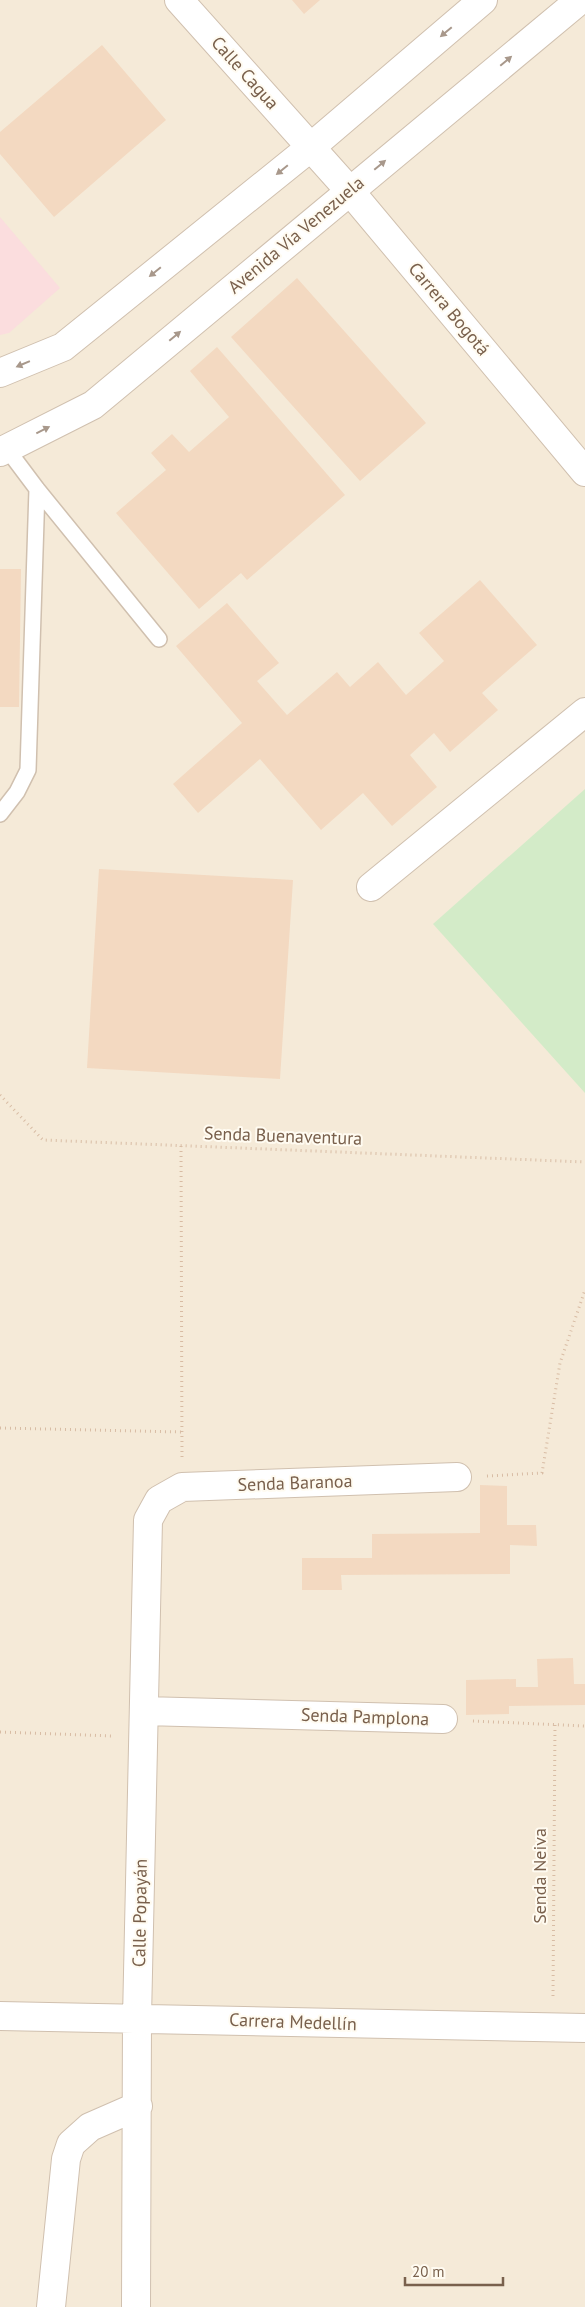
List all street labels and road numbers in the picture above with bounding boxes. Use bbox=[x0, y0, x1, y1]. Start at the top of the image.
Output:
street label: Calle Cagua bbox=[207, 31, 284, 114]
street label: Avenida Vía Venezuela bbox=[223, 171, 368, 298]
street label: Carrera Bogotá bbox=[404, 257, 495, 360]
street label: Senda Buenaventura bbox=[203, 1121, 363, 1150]
street label: Senda Baranoa bbox=[237, 1469, 353, 1496]
street label: Senda Pamplona bbox=[300, 1703, 430, 1730]
street label: Senda Neiva bbox=[528, 1828, 551, 1924]
street label: Calle Popayán bbox=[127, 1859, 152, 1967]
street label: Carrera Medellín bbox=[229, 2008, 357, 2035]

